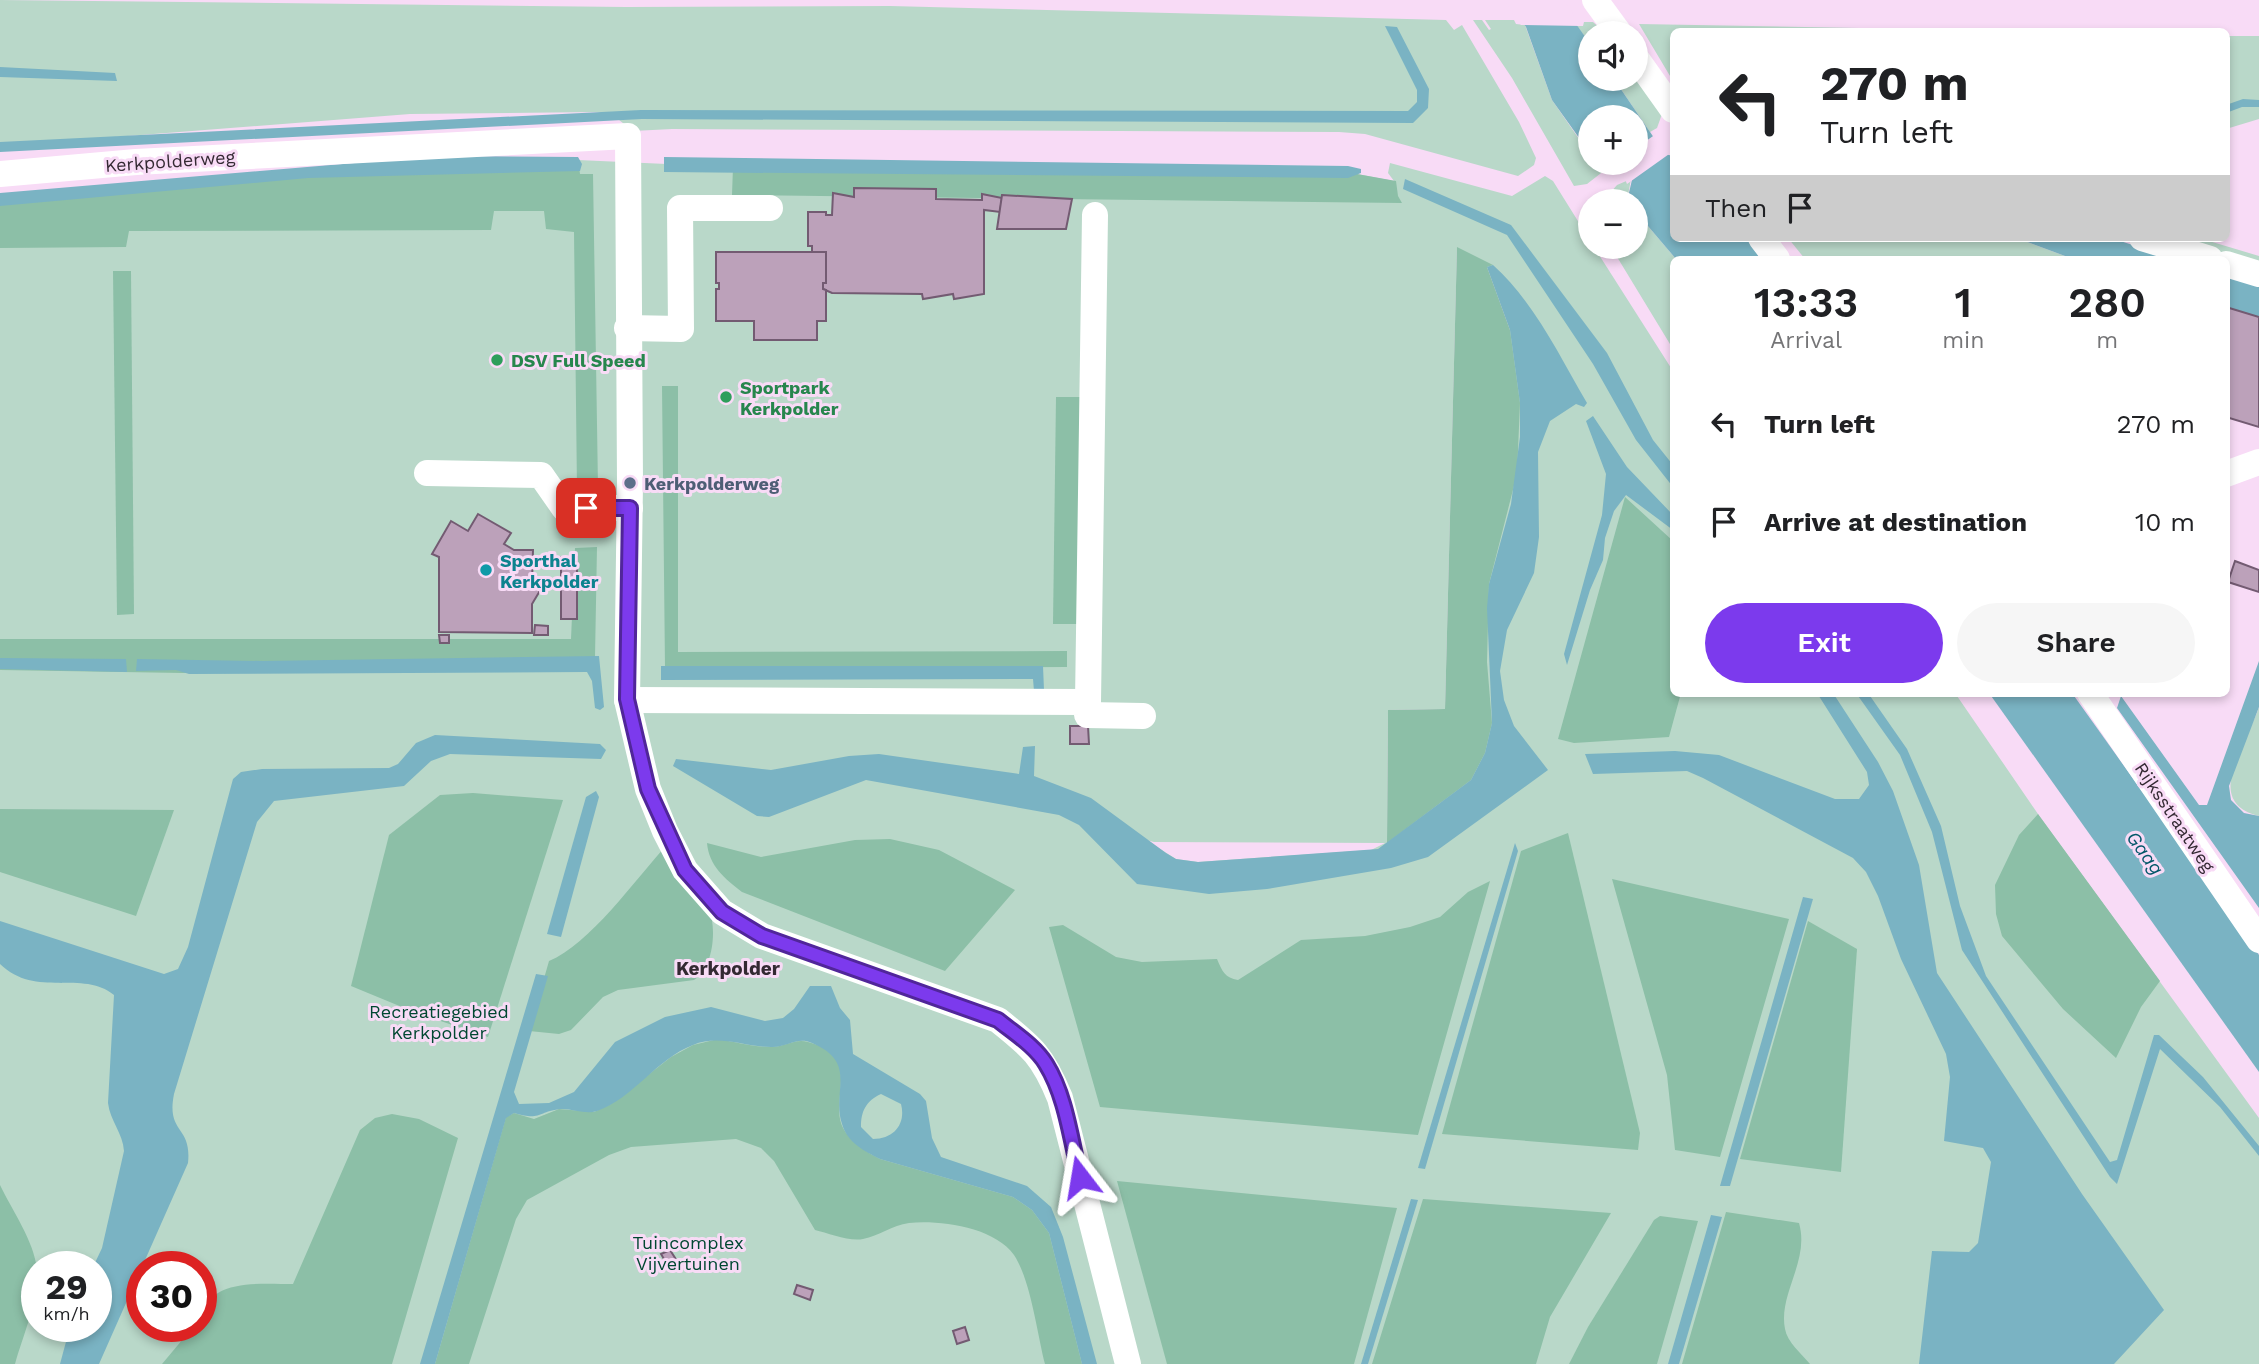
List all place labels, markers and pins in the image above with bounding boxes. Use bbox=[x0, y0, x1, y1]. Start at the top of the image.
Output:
place label: DSV Full Speed bbox=[511, 350, 646, 371]
marker: DSV Full Speed bbox=[489, 352, 505, 368]
place label: Sportpark Kerkpolder bbox=[740, 377, 839, 419]
marker: Sportpark Kerkpolder bbox=[718, 389, 734, 405]
place label: Kerkpolderweg bbox=[644, 473, 780, 494]
marker: Kerkpolderweg bbox=[622, 475, 638, 491]
pin bbox=[556, 478, 616, 538]
place label: Sporthal Kerkpolder bbox=[500, 550, 599, 592]
marker: Sporthal Kerkpolder bbox=[478, 562, 494, 578]

